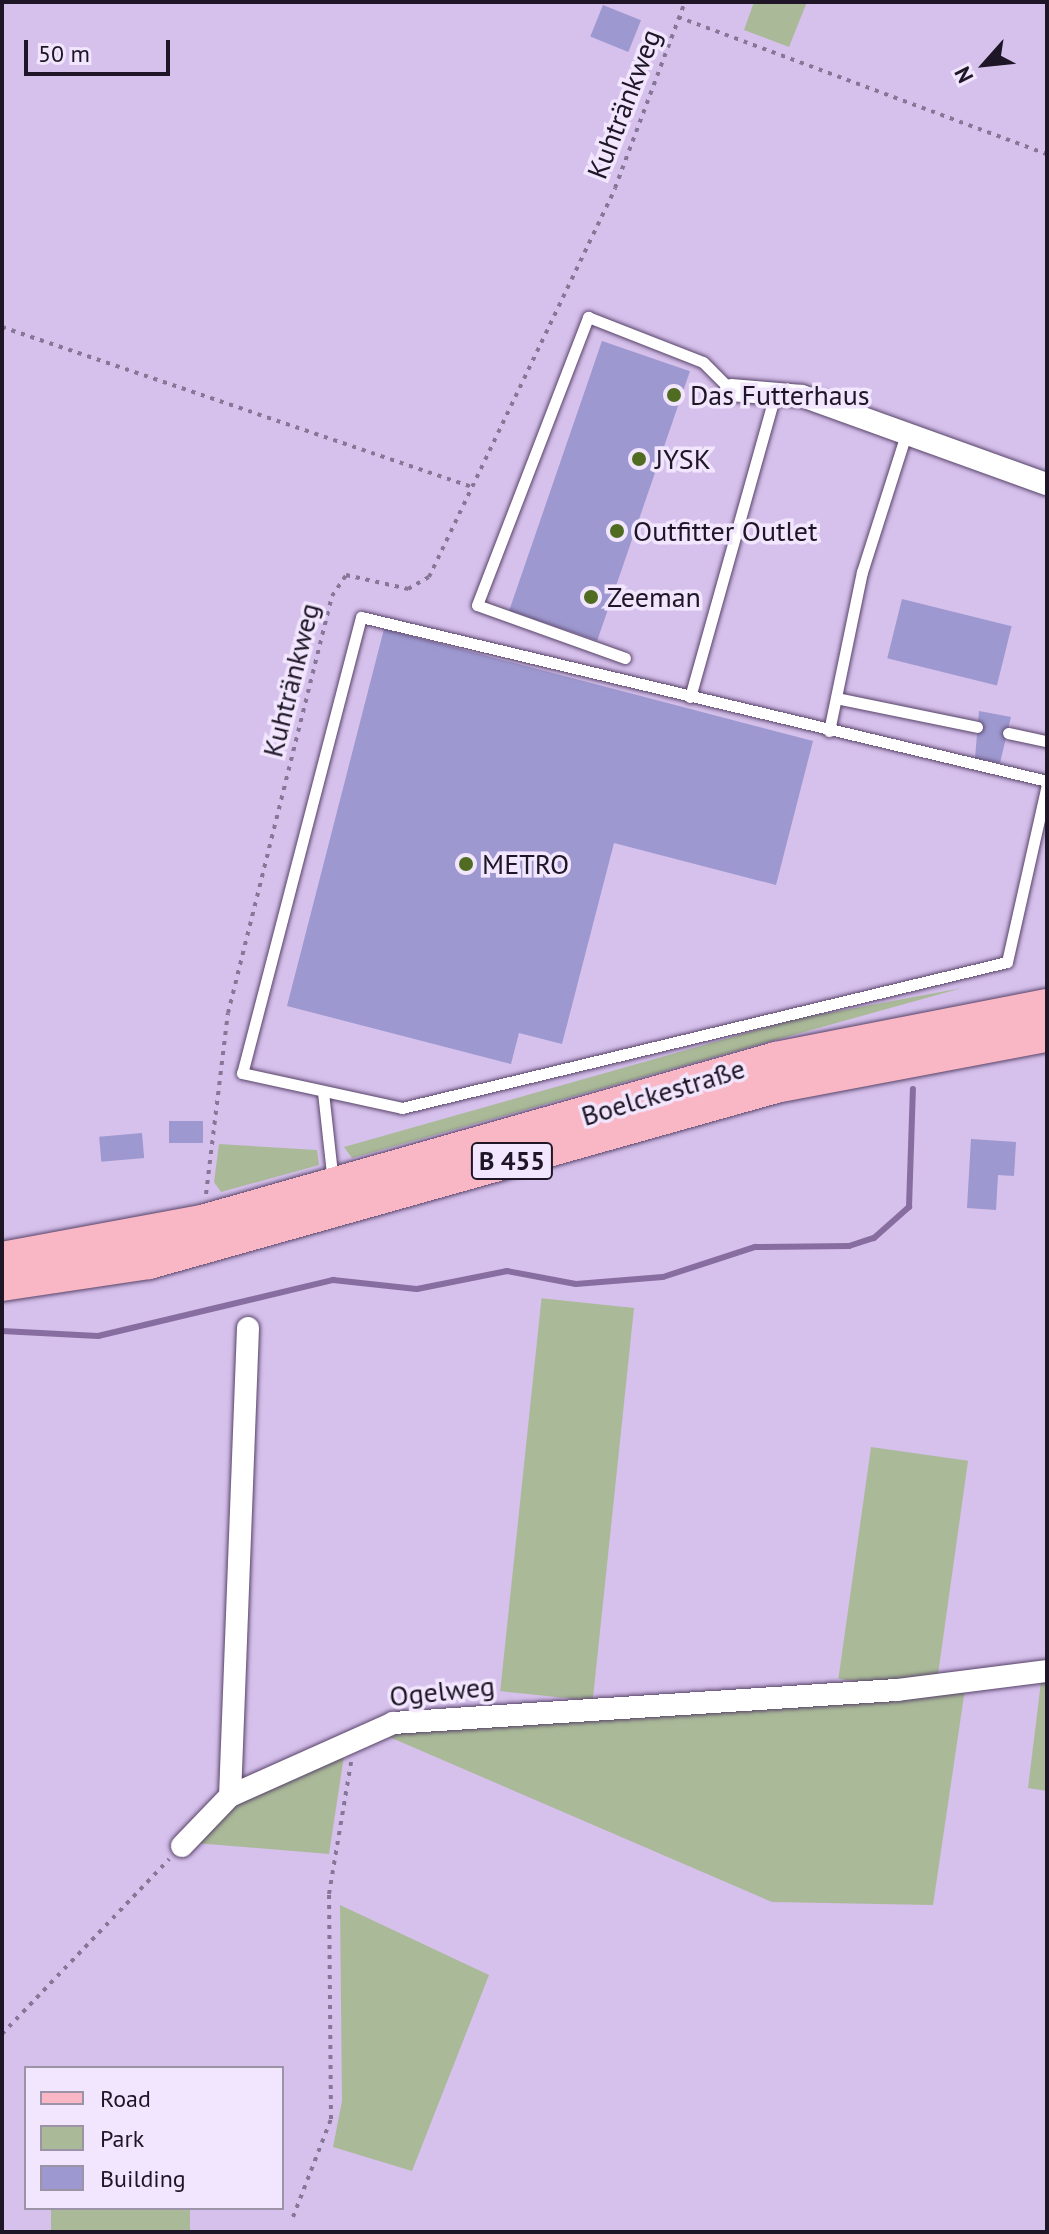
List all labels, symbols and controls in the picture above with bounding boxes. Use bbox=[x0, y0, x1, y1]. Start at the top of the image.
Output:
scale bar bbox=[28, 24, 174, 74]
street label: Kuhtränkweg bbox=[580, 24, 668, 184]
north arrow bbox=[945, 24, 1025, 104]
text: 50 m bbox=[38, 38, 90, 69]
text: N bbox=[948, 62, 979, 88]
place label: Das Futterhaus bbox=[690, 378, 870, 412]
marker: Das Futterhaus bbox=[665, 386, 683, 404]
place label: JYSK bbox=[655, 442, 711, 476]
marker: JYSK bbox=[630, 450, 648, 468]
place label: Outfitter Outlet bbox=[633, 514, 817, 548]
marker: Outfitter Outlet bbox=[608, 522, 626, 540]
place label: Zeeman bbox=[607, 580, 701, 614]
marker: Zeeman bbox=[582, 588, 600, 606]
street label: Kuhtränkweg bbox=[256, 599, 326, 761]
place label: METRO bbox=[482, 847, 569, 881]
marker: METRO bbox=[457, 855, 475, 873]
street label: Boelckestraße bbox=[577, 1051, 749, 1133]
road number: B 455 bbox=[470, 1139, 554, 1183]
street label: Ogelweg bbox=[388, 1669, 496, 1713]
legend bbox=[24, 2066, 284, 2210]
text: Road bbox=[100, 2083, 151, 2114]
text: Park bbox=[100, 2123, 144, 2154]
text: Building bbox=[100, 2163, 186, 2194]

